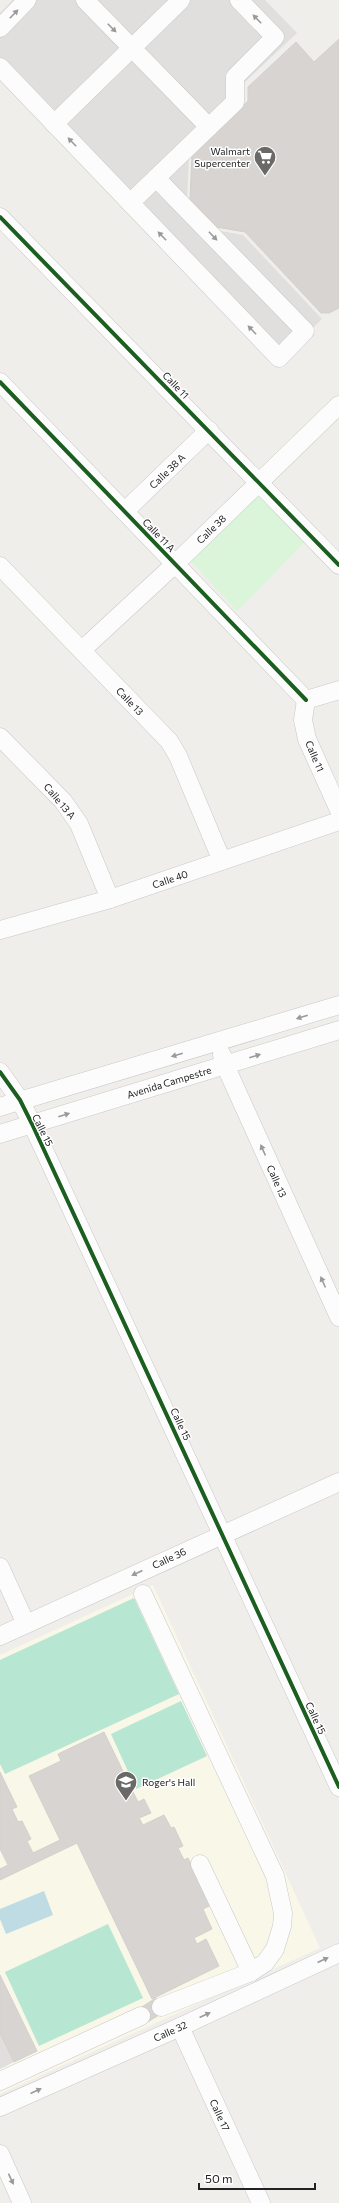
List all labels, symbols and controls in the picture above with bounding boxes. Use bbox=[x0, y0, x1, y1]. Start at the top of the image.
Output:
one-way arrow bbox=[9, 9, 19, 19]
one-way arrow bbox=[252, 14, 261, 24]
one-way arrow bbox=[107, 23, 117, 33]
one-way arrow bbox=[67, 137, 77, 147]
supermarket icon: Walmart Supercenter bbox=[252, 144, 278, 177]
place label: Walmart Supercenter bbox=[194, 145, 250, 169]
one-way arrow bbox=[157, 231, 167, 241]
one-way arrow bbox=[208, 231, 217, 241]
one-way arrow bbox=[248, 325, 257, 334]
street label: Calle 11 bbox=[160, 369, 192, 401]
street label: Calle 38 A bbox=[147, 451, 187, 491]
street label: Calle 38 bbox=[194, 512, 228, 546]
street label: Calle 11 A bbox=[140, 516, 178, 554]
street label: Calle 13 bbox=[114, 684, 146, 718]
street label: Calle 11 bbox=[303, 739, 327, 773]
street label: Calle 13 A bbox=[42, 781, 79, 821]
street label: Calle 40 bbox=[151, 867, 189, 891]
one-way arrow bbox=[295, 1014, 307, 1020]
one-way arrow bbox=[171, 1052, 183, 1058]
one-way arrow bbox=[250, 1053, 262, 1059]
street label: Avenida Campestre bbox=[125, 1063, 213, 1101]
street label: Calle 15 bbox=[30, 1112, 56, 1148]
one-way arrow bbox=[58, 1112, 70, 1118]
one-way arrow bbox=[260, 1145, 266, 1156]
street label: Calle 13 bbox=[265, 1163, 290, 1199]
one-way arrow bbox=[320, 1276, 326, 1287]
street label: Calle 15 bbox=[168, 1406, 194, 1442]
street label: Calle 36 bbox=[150, 1545, 188, 1571]
one-way arrow bbox=[131, 1570, 142, 1576]
street label: Calle 15 bbox=[303, 1700, 329, 1736]
school or university icon: Roger's Hall bbox=[113, 1769, 139, 1802]
place label: Roger's Hall bbox=[142, 1776, 195, 1788]
one-way arrow bbox=[317, 1957, 329, 1963]
one-way arrow bbox=[200, 2012, 211, 2018]
street label: Calle 32 bbox=[151, 2018, 189, 2044]
one-way arrow bbox=[30, 2088, 42, 2094]
street label: Calle 17 bbox=[207, 2097, 233, 2133]
scale bar bbox=[199, 2165, 315, 2191]
text: 50 m bbox=[205, 2171, 233, 2185]
one-way arrow bbox=[8, 2173, 14, 2184]

